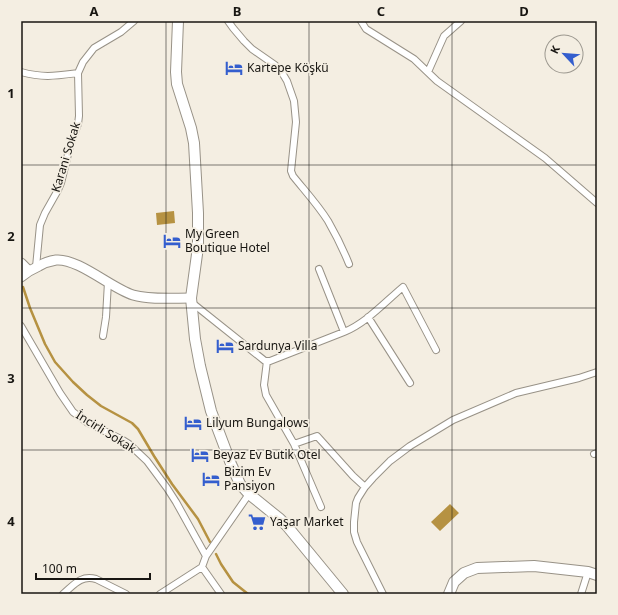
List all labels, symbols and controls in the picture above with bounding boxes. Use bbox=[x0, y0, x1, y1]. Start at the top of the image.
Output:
text: A bbox=[90, 2, 99, 20]
text: B bbox=[233, 2, 241, 20]
text: C bbox=[377, 2, 385, 20]
text: D bbox=[519, 2, 529, 20]
north arrow bbox=[544, 34, 584, 74]
text: K bbox=[546, 42, 563, 56]
hotel icon: Kartepe Köşkü bbox=[224, 58, 244, 78]
place label: Kartepe Köşkü bbox=[247, 59, 329, 76]
text: 1 bbox=[7, 84, 15, 102]
street label: Karani Sokak bbox=[47, 119, 84, 194]
place label: My Green Boutique Hotel bbox=[185, 225, 270, 256]
text: 2 bbox=[7, 227, 15, 245]
hotel icon: My Green Boutique Hotel bbox=[162, 231, 182, 251]
hotel icon: Sardunya Villa bbox=[215, 336, 235, 356]
place label: Sardunya Villa bbox=[238, 337, 317, 354]
text: 3 bbox=[7, 369, 15, 387]
street label: İncirli Sokak bbox=[73, 406, 140, 457]
hotel icon: Lilyum Bungalows bbox=[183, 413, 203, 433]
place label: Lilyum Bungalows bbox=[206, 414, 309, 431]
hotel icon: Beyaz Ev Butik Otel bbox=[190, 445, 210, 465]
place label: Beyaz Ev Butik Otel bbox=[213, 446, 321, 463]
place label: Bizim Ev Pansiyon bbox=[224, 463, 275, 494]
hotel icon: Bizim Ev Pansiyon bbox=[201, 469, 221, 489]
text: 4 bbox=[7, 512, 15, 530]
supermarket icon: Yaşar Market bbox=[247, 512, 267, 532]
place label: Yaşar Market bbox=[270, 513, 344, 530]
scale bar bbox=[36, 555, 150, 581]
text: 100 m bbox=[42, 560, 77, 577]

